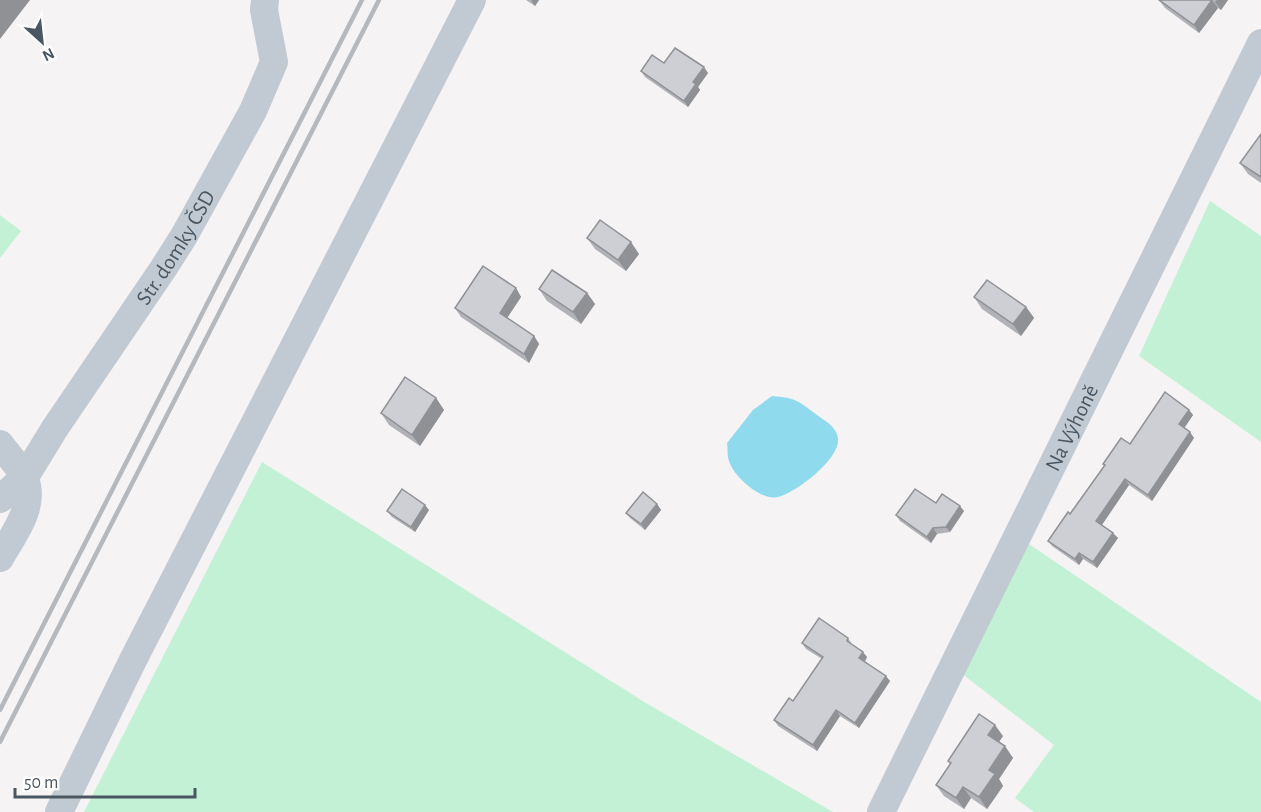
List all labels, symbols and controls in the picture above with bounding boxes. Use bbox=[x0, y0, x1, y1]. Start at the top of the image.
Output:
north arrow bbox=[12, 12, 72, 72]
text: N bbox=[40, 45, 57, 64]
street label: Str. domky ČSD bbox=[132, 187, 219, 309]
street label: Na Výhoně bbox=[1041, 381, 1102, 474]
scale bar bbox=[15, 761, 195, 799]
text: 50 m bbox=[24, 774, 58, 792]

